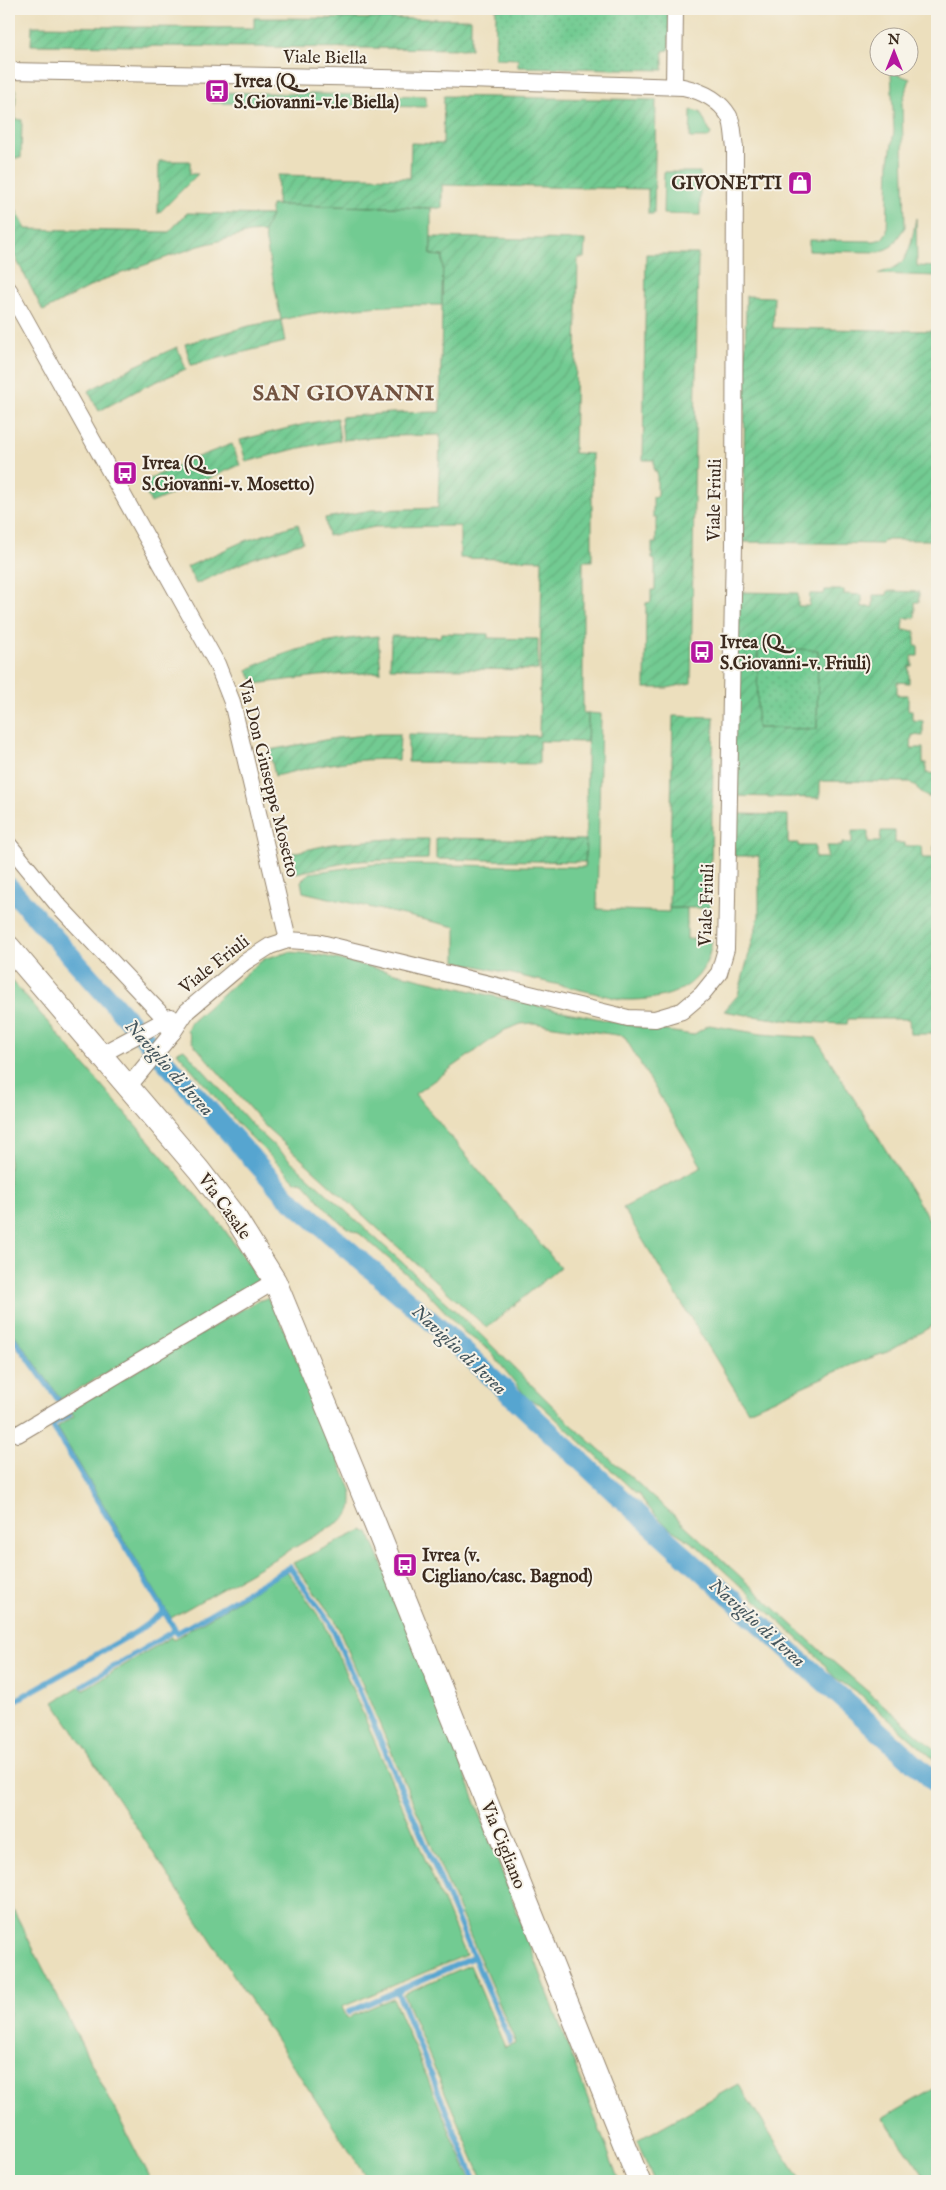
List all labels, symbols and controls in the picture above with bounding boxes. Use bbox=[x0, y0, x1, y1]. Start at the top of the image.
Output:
north arrow bbox=[868, 28, 918, 78]
text: N bbox=[887, 31, 900, 49]
street label: Viale Biella bbox=[282, 46, 367, 71]
place label: Ivrea (Q. S.Giovanni-v.le Biella) bbox=[234, 71, 399, 115]
bus stop icon: Ivrea (Q. S.Giovanni-v.le Biella) bbox=[204, 78, 230, 104]
shop icon: GIVONETTI bbox=[787, 170, 813, 196]
place label: GIVONETTI bbox=[671, 173, 782, 196]
district label: SAN GIOVANNI bbox=[253, 380, 435, 408]
place label: Ivrea (Q. S.Giovanni-v. Mosetto) bbox=[142, 453, 314, 497]
street label: Viale Friuli bbox=[703, 458, 728, 543]
bus stop icon: Ivrea (Q. S.Giovanni-v. Mosetto) bbox=[112, 460, 138, 486]
place label: Ivrea (Q. S.Giovanni-v. Friuli) bbox=[720, 632, 871, 676]
bus stop icon: Ivrea (Q. S.Giovanni-v. Friuli) bbox=[689, 639, 715, 665]
street label: Via Don Giuseppe Mosetto bbox=[232, 676, 303, 880]
street label: Viale Friuli bbox=[695, 863, 720, 948]
street label: Viale Friuli bbox=[174, 930, 255, 1000]
water label: Naviglio di Ivrea bbox=[119, 1015, 218, 1122]
street label: Via Casale bbox=[192, 1169, 255, 1244]
water label: Naviglio di Ivrea bbox=[406, 1300, 511, 1401]
place label: Ivrea (v. Cigliano/casc. Bagnod) bbox=[422, 1545, 593, 1589]
bus stop icon: Ivrea (v. Cigliano/casc. Bagnod) bbox=[392, 1552, 418, 1578]
water label: Naviglio di Ivrea bbox=[703, 1574, 810, 1673]
street label: Via Cigliano bbox=[474, 1797, 531, 1893]

